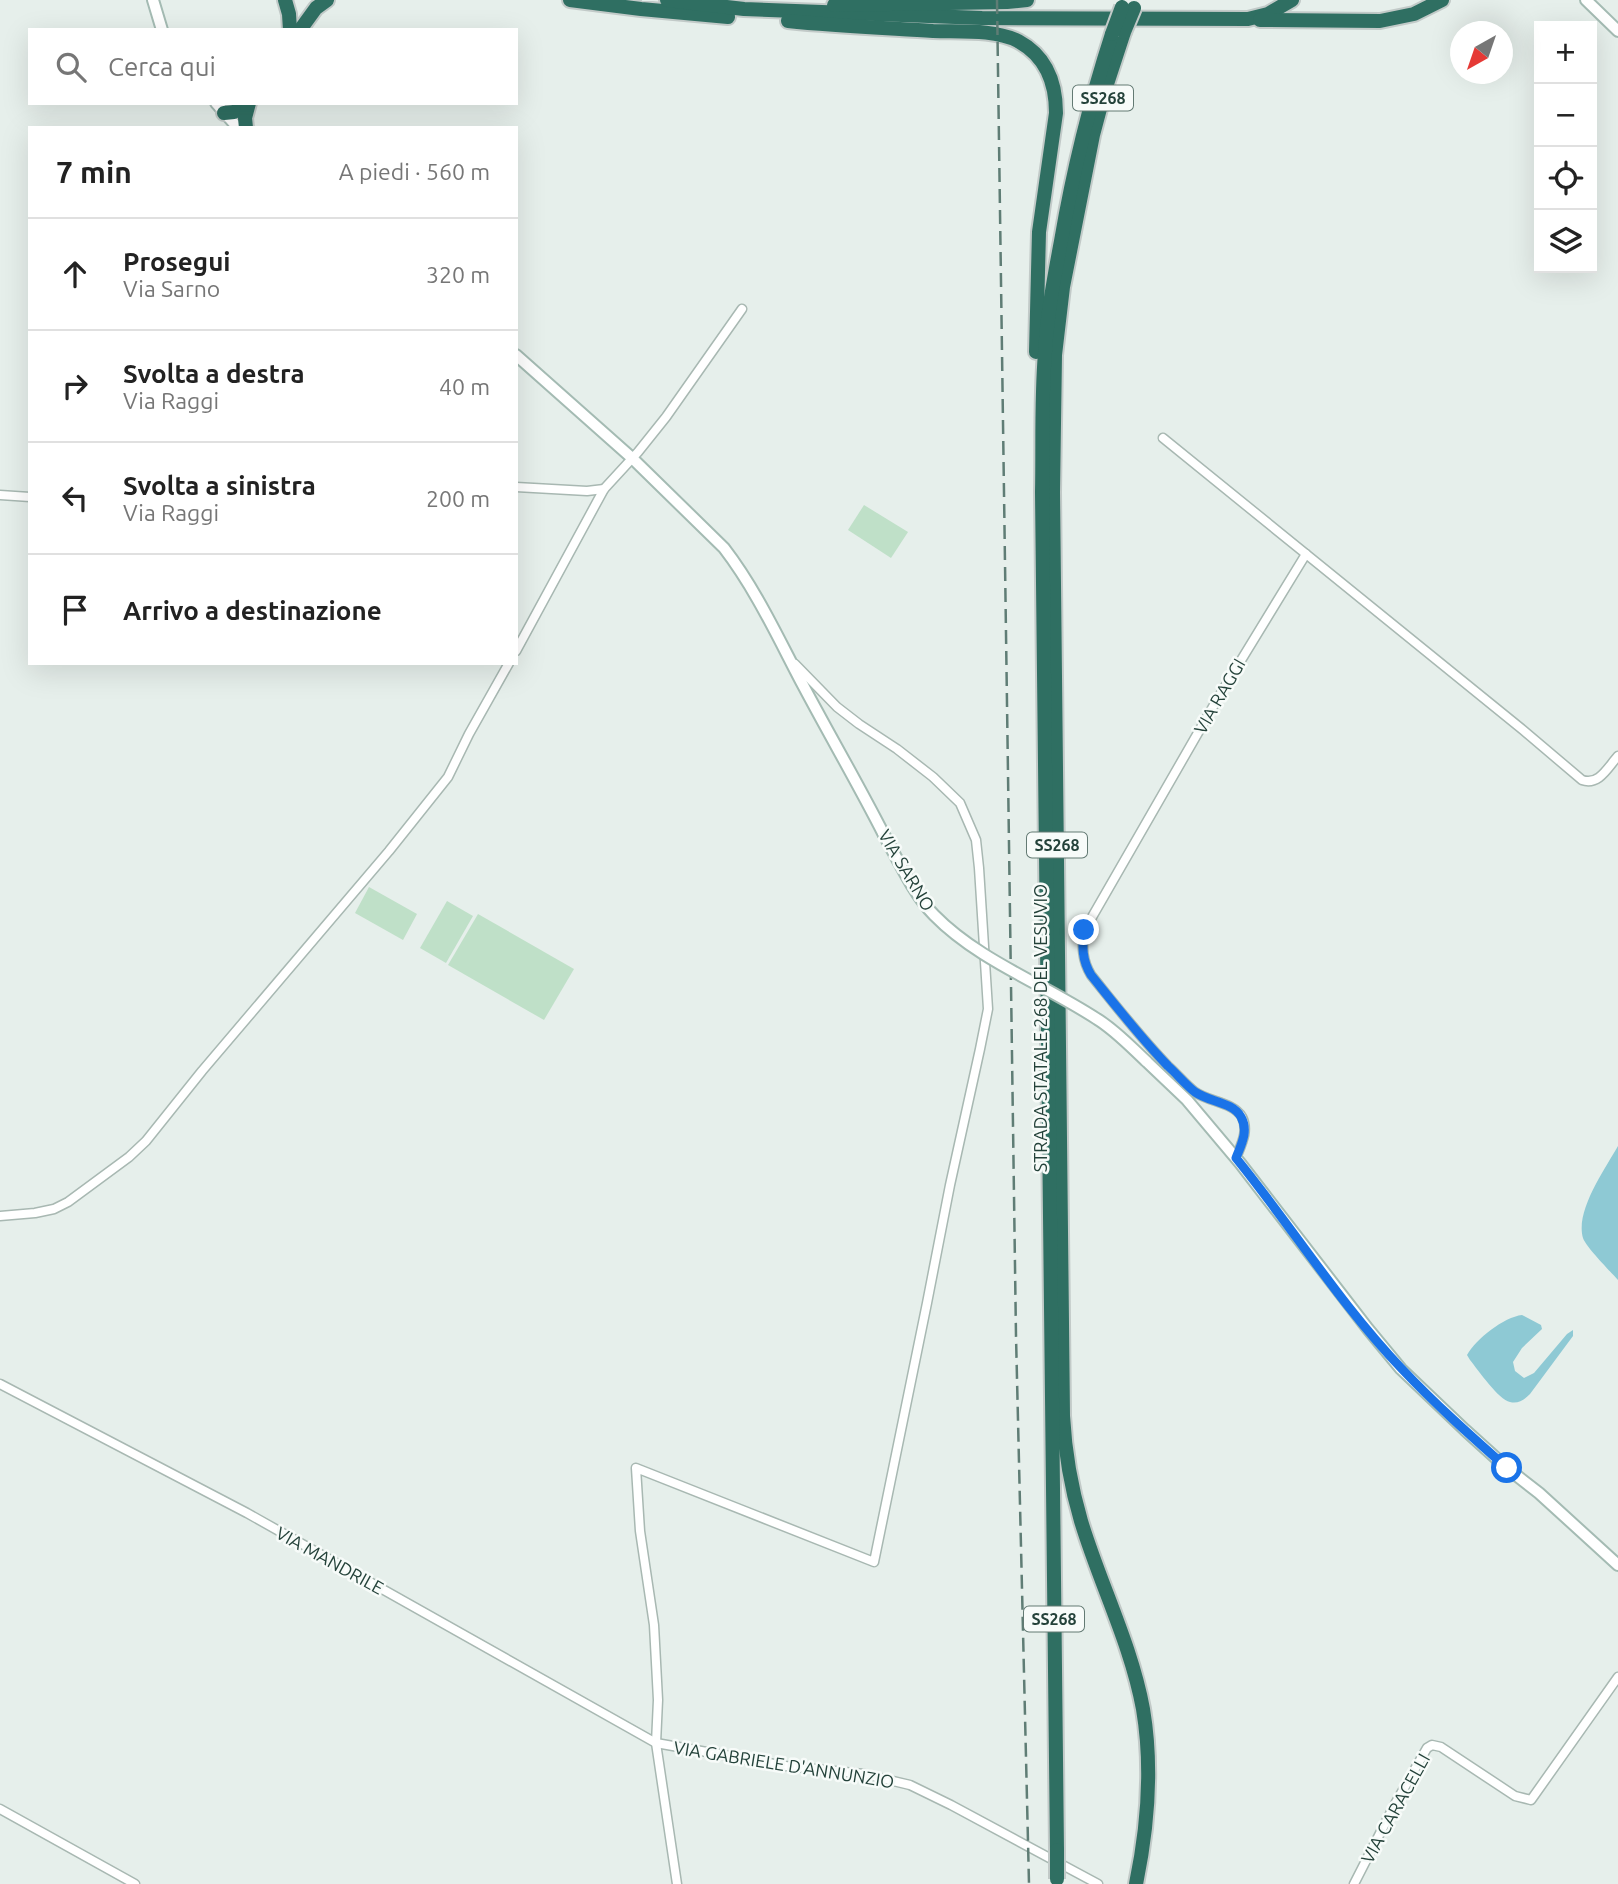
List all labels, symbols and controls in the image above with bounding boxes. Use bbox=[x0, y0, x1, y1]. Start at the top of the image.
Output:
north arrow bbox=[1450, 21, 1513, 84]
map controls bbox=[1534, 21, 1597, 273]
button: + bbox=[1534, 21, 1597, 84]
search box bbox=[28, 28, 518, 105]
icon: search bbox=[52, 48, 90, 86]
text: Cerca qui bbox=[108, 52, 216, 81]
button: − bbox=[1534, 84, 1597, 147]
road number: SS268 bbox=[1073, 86, 1133, 110]
button: locate bbox=[1534, 147, 1597, 210]
text: 7 min bbox=[56, 155, 132, 189]
text: A piedi · 560 m bbox=[339, 159, 490, 184]
button: layers bbox=[1534, 210, 1597, 273]
text: Prosegui bbox=[123, 247, 231, 276]
icon: ahead bbox=[56, 255, 94, 293]
text: 320 m bbox=[426, 262, 490, 287]
text: Via Sarno bbox=[123, 276, 220, 301]
text: Svolta a destra bbox=[123, 359, 305, 388]
icon: right bbox=[56, 367, 94, 405]
text: 40 m bbox=[439, 374, 490, 399]
text: Via Raggi bbox=[123, 388, 219, 413]
text: Svolta a sinistra bbox=[123, 471, 316, 500]
icon: left bbox=[56, 479, 94, 517]
text: 200 m bbox=[426, 486, 490, 511]
text: Via Raggi bbox=[123, 500, 219, 525]
icon: arrive bbox=[56, 591, 94, 629]
text: Arrivo a destinazione bbox=[123, 596, 382, 625]
street label: VIA RAGGI bbox=[1189, 655, 1249, 737]
street label: VIA SARNO bbox=[875, 826, 939, 914]
road number: SS268 bbox=[1027, 832, 1087, 858]
street label: STRADA STATALE 268 DEL VESUVIO bbox=[1030, 884, 1050, 1172]
route end bbox=[1068, 914, 1099, 945]
route start bbox=[1491, 1452, 1522, 1483]
street label: VIA MANDRILE bbox=[273, 1522, 387, 1598]
road number: SS268 bbox=[1024, 1606, 1084, 1632]
street label: VIA GABRIELE D'ANNUNZIO bbox=[672, 1737, 896, 1791]
street label: VIA CARACELLI bbox=[1357, 1750, 1433, 1866]

